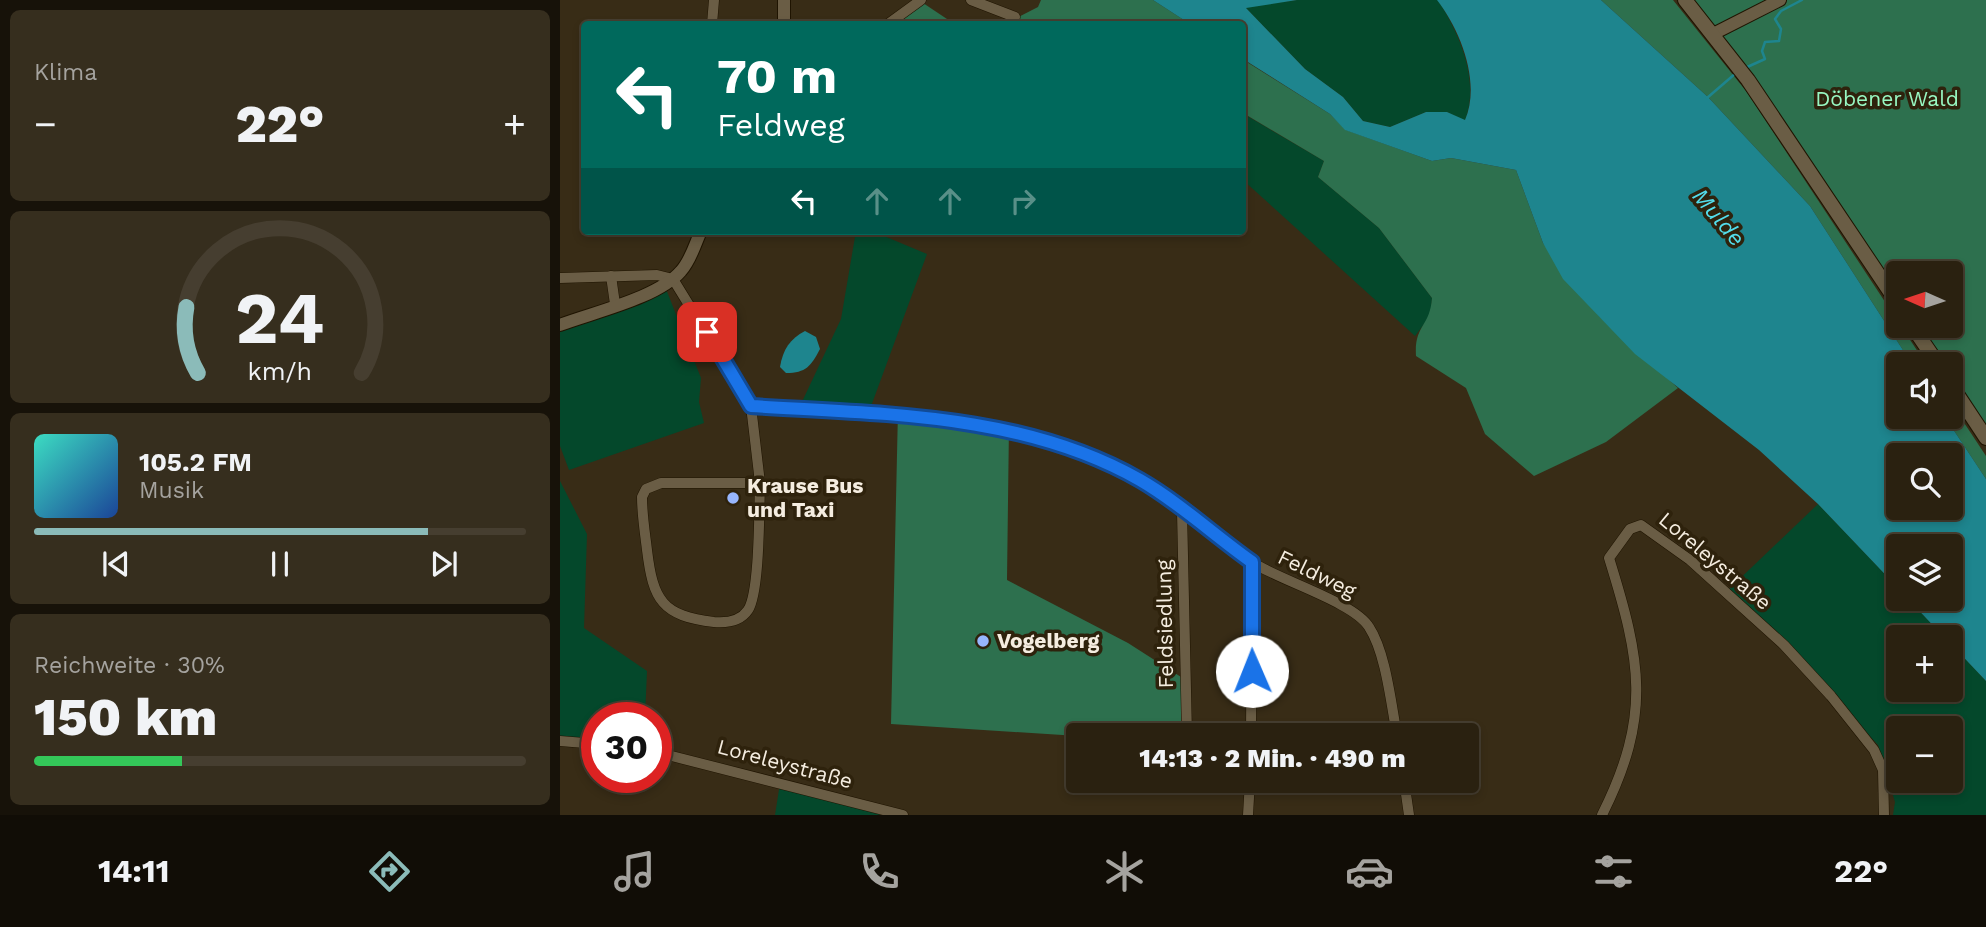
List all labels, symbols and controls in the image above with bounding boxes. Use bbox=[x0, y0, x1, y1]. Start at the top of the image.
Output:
text: 70 m bbox=[717, 47, 837, 105]
icon: left bbox=[602, 49, 693, 140]
text: Klima bbox=[34, 59, 97, 86]
park label: Döbener Wald bbox=[1815, 86, 1959, 111]
text: 22° bbox=[236, 94, 324, 155]
text: − bbox=[34, 102, 57, 146]
text: + bbox=[503, 102, 526, 146]
text: Feldweg bbox=[717, 106, 845, 144]
icon: left bbox=[785, 182, 823, 220]
icon: ahead bbox=[858, 182, 896, 220]
icon: ahead bbox=[931, 182, 969, 220]
icon: right bbox=[1004, 182, 1042, 220]
water label: Mulde bbox=[1687, 183, 1750, 252]
north arrow bbox=[1886, 261, 1964, 338]
map controls bbox=[1886, 261, 1963, 793]
text: 24 bbox=[235, 275, 325, 361]
pin bbox=[677, 302, 737, 362]
icon: arrive bbox=[688, 313, 726, 351]
button: sound bbox=[1886, 352, 1963, 429]
text: km/h bbox=[248, 357, 312, 386]
button: search bbox=[1886, 443, 1963, 520]
text: 105.2 FM bbox=[139, 447, 252, 477]
place label: Krause Bus und Taxi bbox=[747, 473, 863, 522]
text: Musik bbox=[139, 477, 204, 504]
marker: Krause Bus und Taxi bbox=[725, 490, 741, 506]
street label: Loreleystraße bbox=[1654, 506, 1777, 615]
button: layers bbox=[1886, 534, 1963, 611]
street label: Feldweg bbox=[1274, 544, 1361, 604]
icon: previous bbox=[97, 545, 135, 583]
icon: pause bbox=[261, 545, 299, 583]
icon: next bbox=[425, 545, 463, 583]
street label: Feldsiedlung bbox=[1151, 559, 1178, 689]
button: + bbox=[1886, 625, 1963, 702]
place label: Vogelberg bbox=[997, 628, 1099, 653]
marker: Vogelberg bbox=[975, 633, 991, 649]
position arrow bbox=[1215, 634, 1289, 708]
text: Reichweite · 30% bbox=[34, 652, 225, 679]
text: 150 km bbox=[34, 687, 217, 748]
speed limit sign: 30 bbox=[581, 702, 672, 793]
button: − bbox=[1886, 716, 1963, 793]
street label: Loreleystraße bbox=[715, 733, 855, 794]
text: 14:13 · 2 Min. · 490 m bbox=[1139, 743, 1406, 773]
icon: directions bbox=[365, 847, 414, 896]
icon: music bbox=[610, 847, 659, 896]
icon: phone bbox=[855, 847, 904, 896]
icon: climate bbox=[1100, 847, 1149, 896]
icon: car bbox=[1345, 847, 1394, 896]
icon: filters bbox=[1589, 847, 1638, 896]
text: 14:11 bbox=[98, 852, 170, 890]
text: 22° bbox=[1834, 852, 1888, 890]

